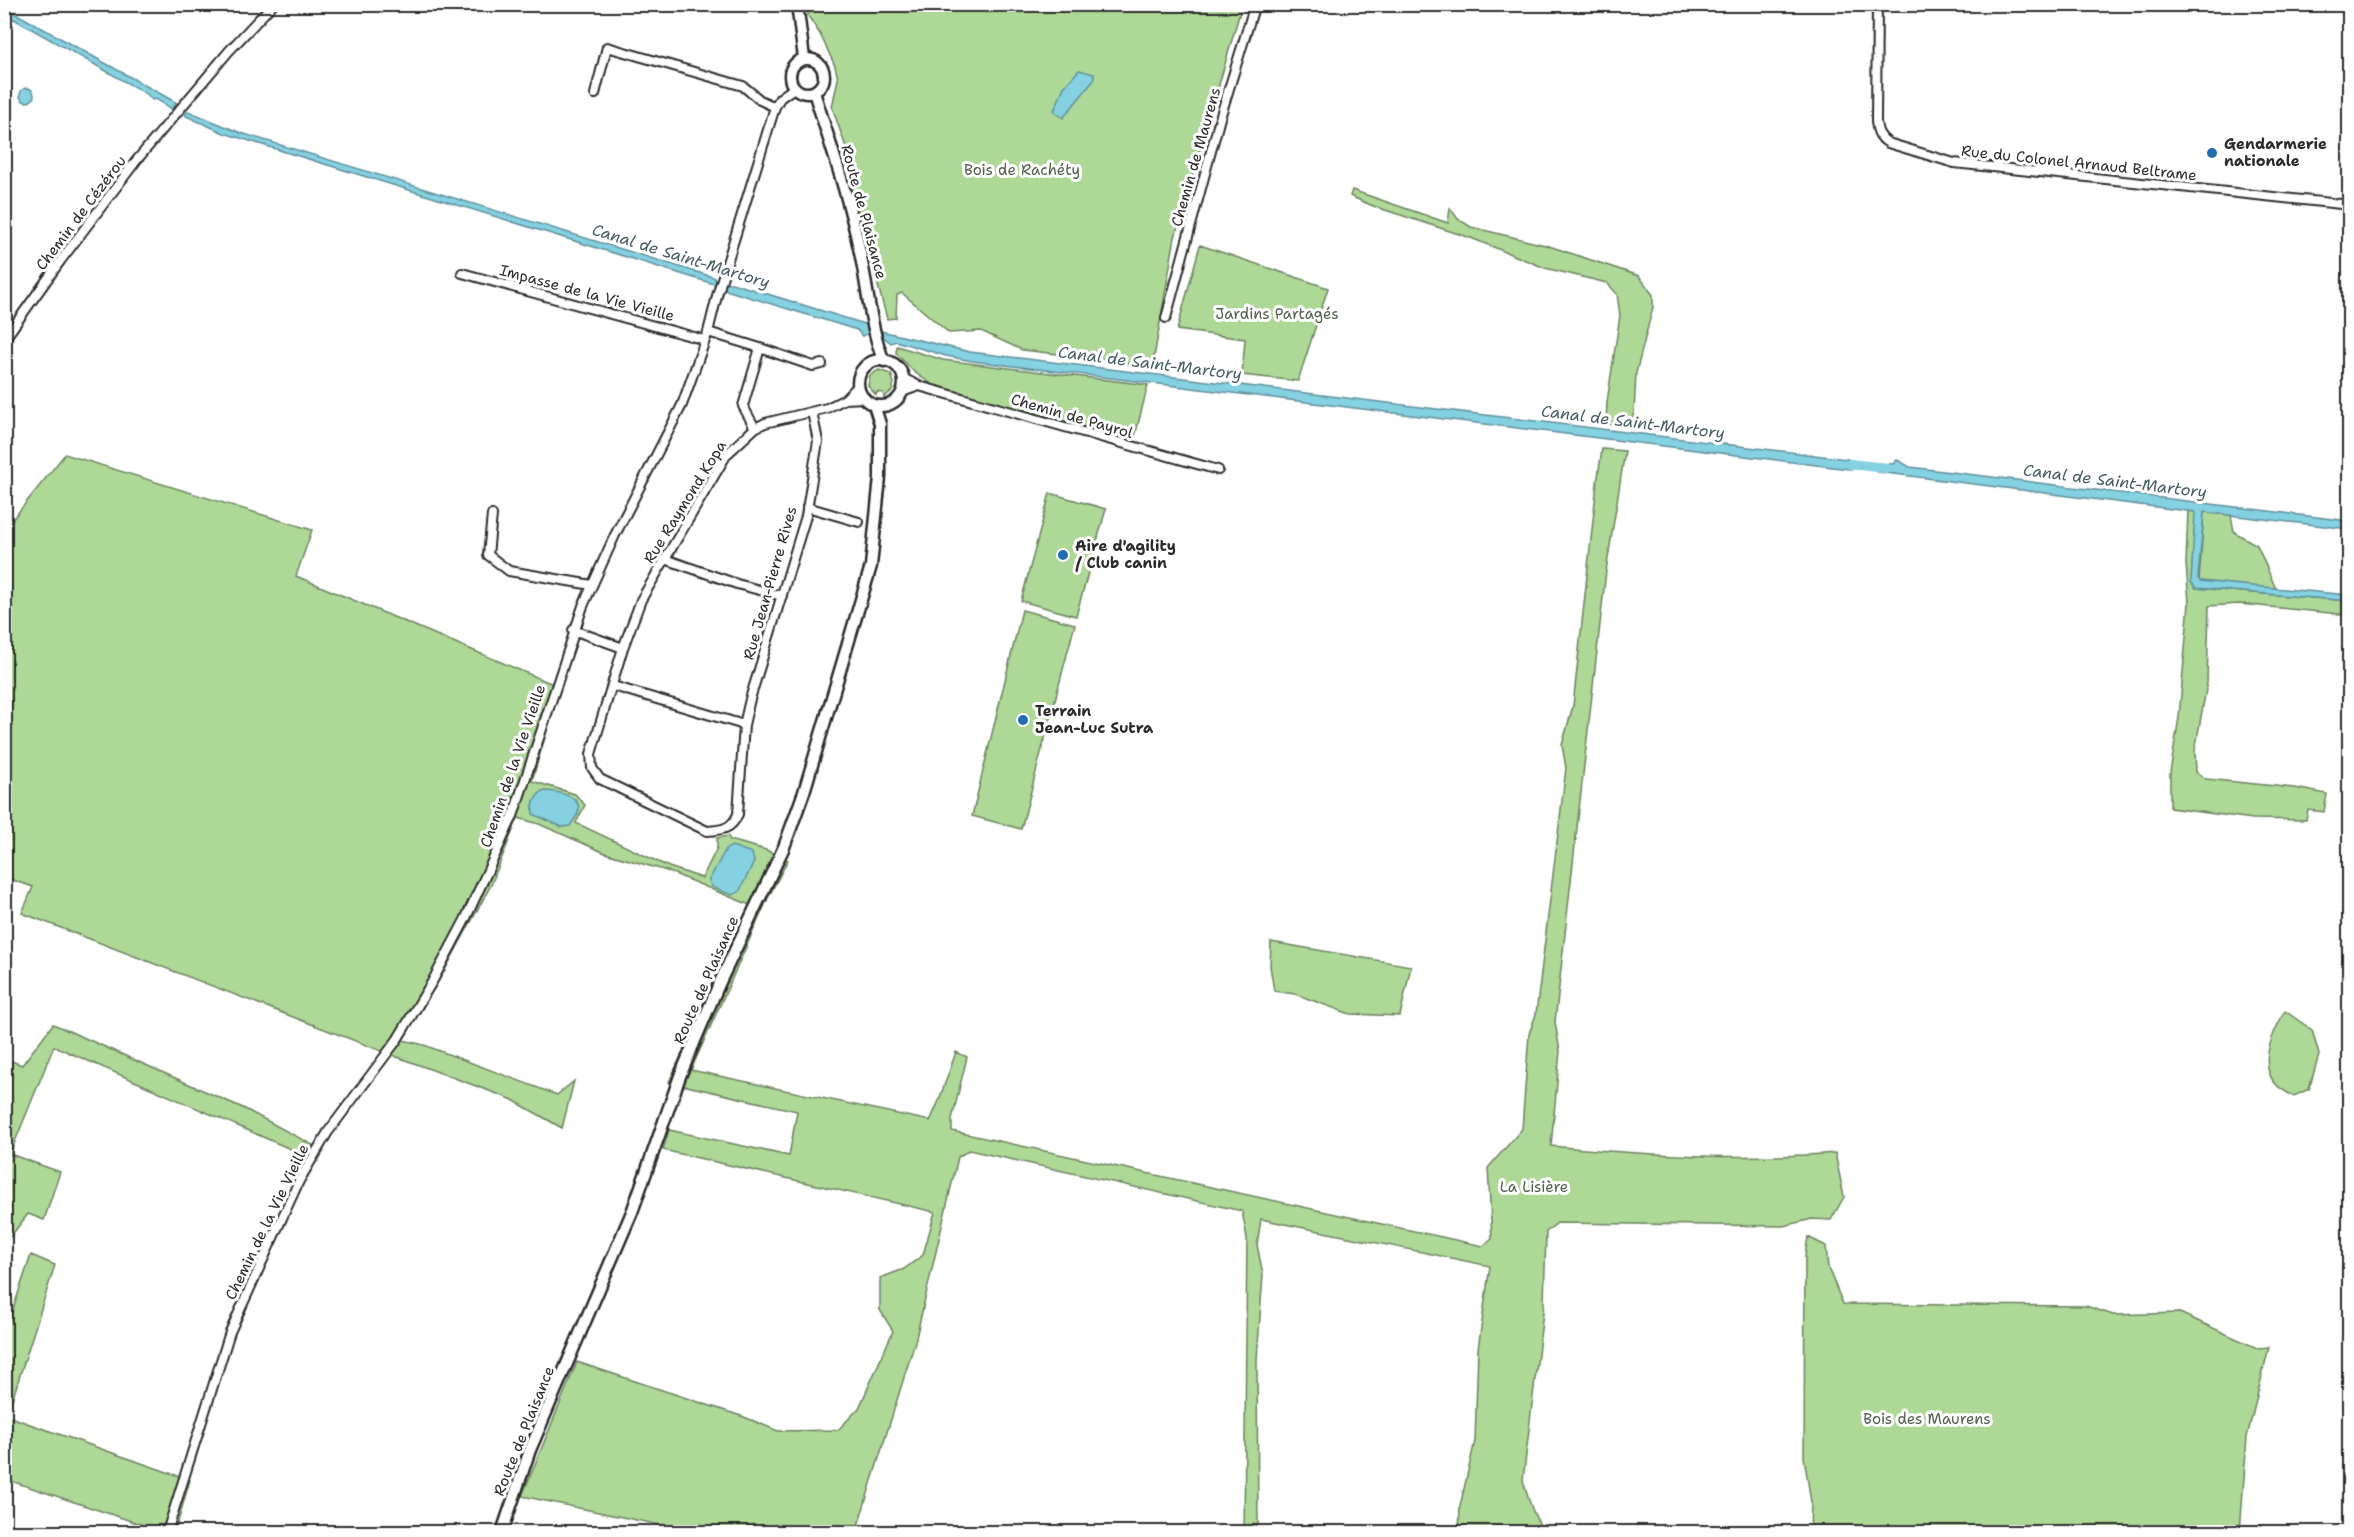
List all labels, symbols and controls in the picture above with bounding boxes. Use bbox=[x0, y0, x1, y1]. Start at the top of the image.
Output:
street label: Chemin de Maurens bbox=[1167, 85, 1225, 229]
place label: Gendarmerie nationale bbox=[2224, 134, 2327, 171]
street label: Rue du Colonel Arnaud Beltrame bbox=[1960, 141, 2198, 185]
street label: Route de Plaisance bbox=[836, 143, 892, 281]
marker: Gendarmerie nationale bbox=[2205, 146, 2219, 160]
street label: Chemin de Cézérou bbox=[31, 152, 131, 274]
park label: Bois de Rachéty bbox=[964, 160, 1080, 180]
water label: Canal de Saint-Martory bbox=[589, 219, 773, 293]
street label: Impasse de la Vie Vieille bbox=[497, 260, 677, 326]
park label: Jardins Partagés bbox=[1215, 304, 1339, 324]
water label: Canal de Saint-Martory bbox=[1057, 341, 1243, 385]
street label: Chemin de Payrol bbox=[1009, 389, 1136, 443]
water label: Canal de Saint-Martory bbox=[1540, 400, 1726, 444]
street label: Rue Raymond Kopa bbox=[639, 436, 731, 567]
water label: Canal de Saint-Martory bbox=[2022, 459, 2208, 503]
street label: Rue Jean-Pierre Rives bbox=[738, 504, 802, 662]
place label: Aire d'agility / Club canin bbox=[1075, 536, 1176, 573]
marker: Aire d'agility / Club canin bbox=[1056, 548, 1070, 562]
street label: Chemin de la Vie Vieille bbox=[476, 682, 550, 850]
place label: Terrain Jean-Luc Sutra bbox=[1035, 701, 1154, 738]
marker: Terrain Jean-Luc Sutra bbox=[1016, 713, 1030, 727]
street label: Route de Plaisance bbox=[669, 913, 743, 1047]
street label: Chemin de la Vie Vieille bbox=[220, 1141, 314, 1303]
park label: La Lisière bbox=[1500, 1177, 1568, 1197]
street label: Route de Plaisance bbox=[489, 1363, 559, 1499]
park label: Bois des Maurens bbox=[1863, 1409, 1991, 1429]

